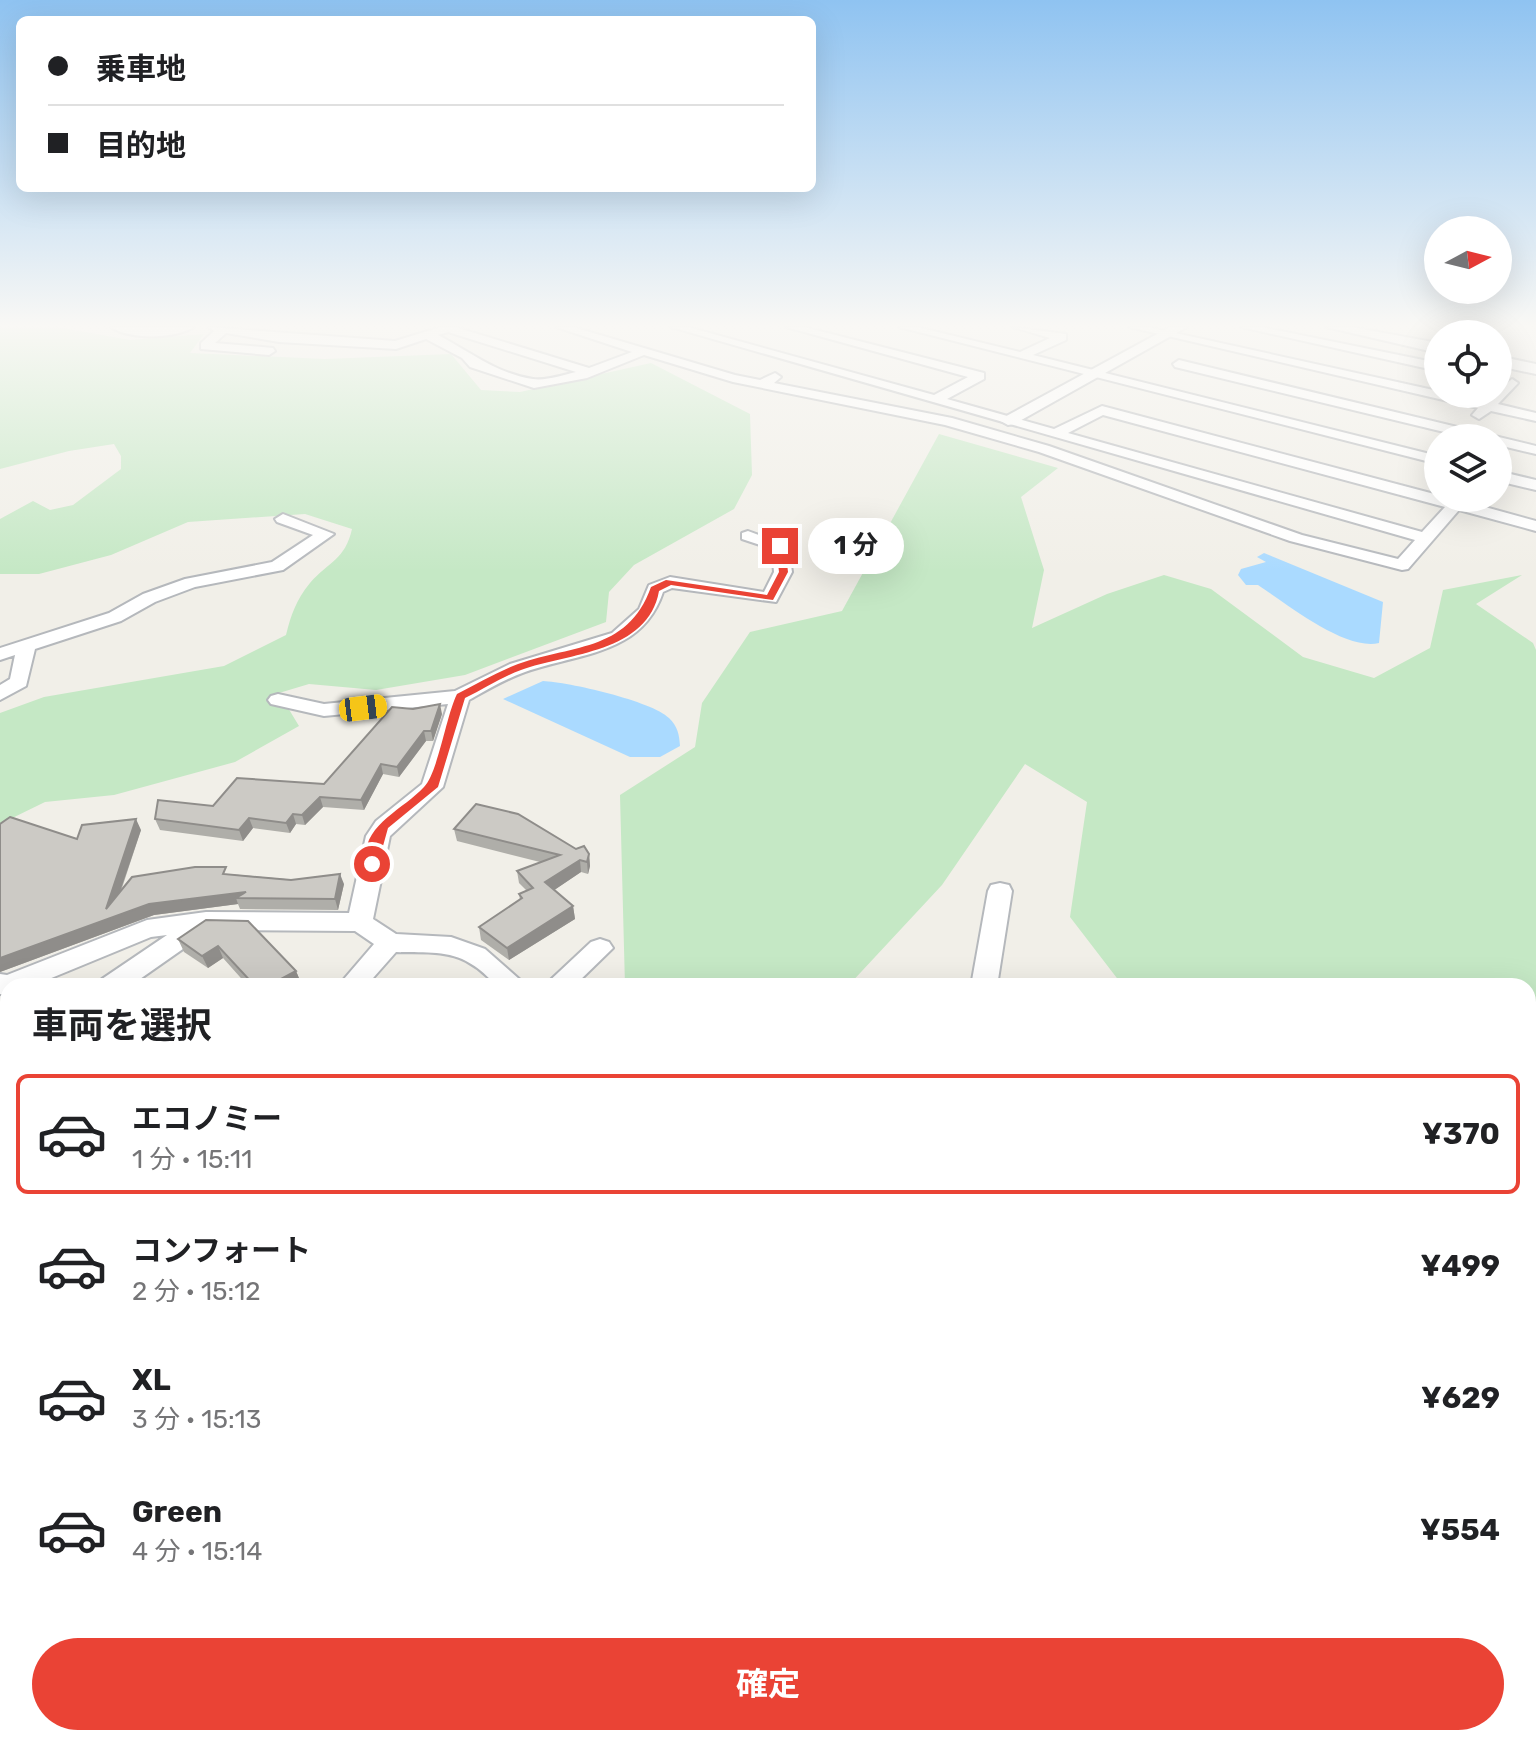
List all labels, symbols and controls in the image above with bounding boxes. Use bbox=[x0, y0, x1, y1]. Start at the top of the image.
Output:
text: 乗車地 bbox=[96, 51, 186, 87]
text: 目的地 bbox=[96, 128, 186, 164]
north arrow bbox=[1424, 216, 1512, 304]
map controls bbox=[1424, 216, 1512, 512]
button: locate bbox=[1424, 320, 1512, 408]
button: layers bbox=[1424, 424, 1512, 512]
callout: 1 分 bbox=[808, 518, 904, 574]
route end bbox=[762, 528, 798, 564]
text: 1 分 bbox=[834, 530, 878, 561]
car bbox=[338, 693, 388, 723]
route start bbox=[354, 846, 390, 882]
text: 車両を選択 bbox=[32, 1004, 212, 1047]
icon: car bbox=[36, 1098, 108, 1170]
text: エコノミー bbox=[132, 1101, 282, 1137]
text: ¥370 bbox=[1422, 1116, 1500, 1152]
text: 1 分 · 15:11 bbox=[132, 1144, 252, 1175]
icon: car bbox=[36, 1230, 108, 1302]
text: コンフォート bbox=[132, 1233, 311, 1269]
text: ¥499 bbox=[1420, 1248, 1500, 1284]
text: 2 分 · 15:12 bbox=[132, 1276, 261, 1307]
icon: car bbox=[36, 1362, 108, 1434]
text: XL bbox=[132, 1362, 171, 1398]
text: ¥629 bbox=[1421, 1380, 1500, 1416]
text: 3 分 · 15:13 bbox=[132, 1404, 261, 1435]
icon: car bbox=[36, 1494, 108, 1566]
text: Green bbox=[132, 1494, 222, 1530]
text: ¥554 bbox=[1420, 1512, 1500, 1548]
text: 4 分 · 15:14 bbox=[132, 1536, 262, 1567]
button: 確定 bbox=[32, 1638, 1504, 1730]

